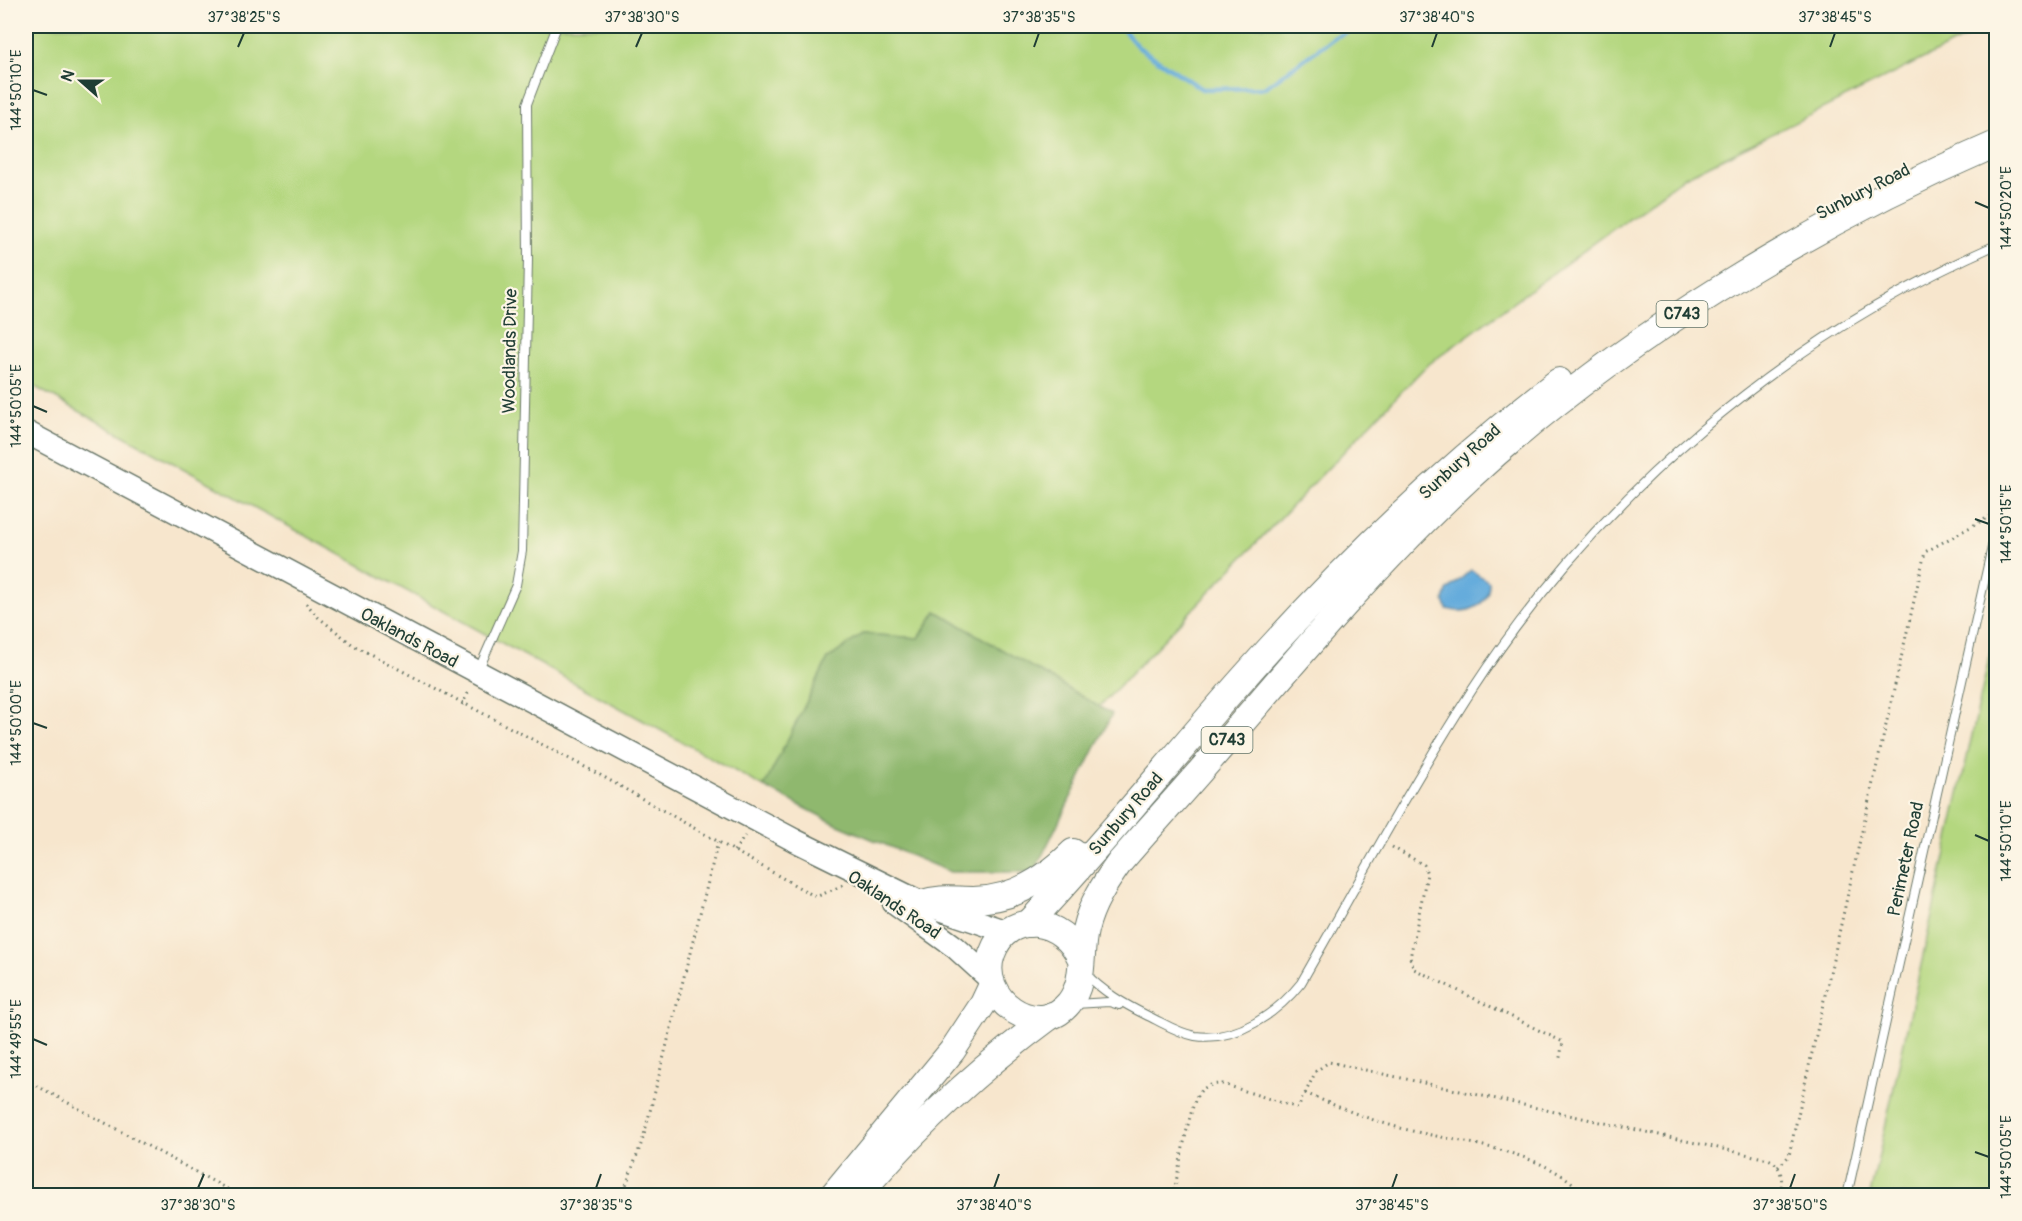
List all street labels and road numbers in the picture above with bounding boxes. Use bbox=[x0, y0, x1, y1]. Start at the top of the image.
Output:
street label: Sunbury Road bbox=[1812, 158, 1914, 226]
street label: Woodlands Drive bbox=[497, 288, 523, 414]
road number: C743 bbox=[1656, 301, 1708, 327]
street label: Sunbury Road bbox=[1414, 419, 1506, 505]
street label: Oaklands Road bbox=[356, 603, 462, 673]
road number: C743 bbox=[1202, 727, 1252, 753]
street label: Sunbury Road bbox=[1084, 768, 1168, 860]
street label: Perimeter Road bbox=[1883, 800, 1929, 918]
street label: Oaklands Road bbox=[843, 865, 945, 945]

